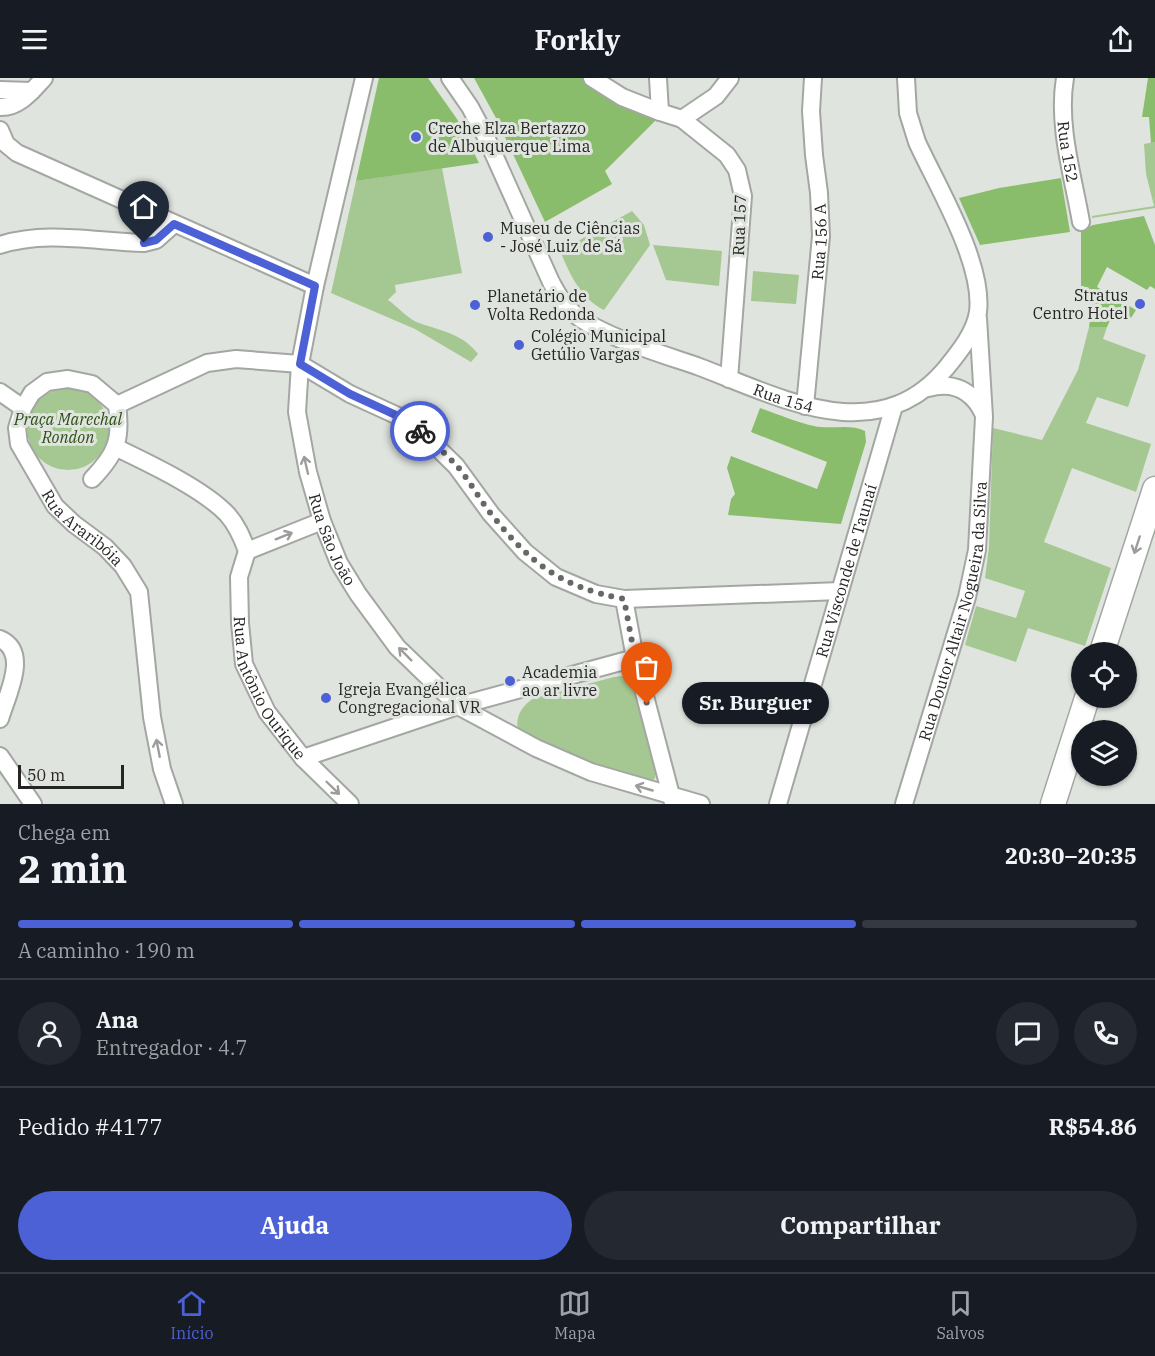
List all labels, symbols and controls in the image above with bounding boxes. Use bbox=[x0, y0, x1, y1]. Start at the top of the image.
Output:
text: Forkly bbox=[535, 22, 620, 57]
icon: menu bbox=[18, 23, 51, 56]
icon: share bbox=[1104, 23, 1137, 56]
place label: Creche Elza Bertazzo de Albuquerque Lima bbox=[428, 118, 591, 156]
street label: Rua 152 bbox=[1053, 120, 1083, 184]
marker: Creche Elza Bertazzo de Albuquerque Lima bbox=[409, 130, 423, 144]
pin bbox=[118, 181, 169, 243]
icon: home bbox=[127, 190, 160, 223]
street label: Rua 157 bbox=[728, 194, 750, 256]
street label: Rua 156 A bbox=[807, 203, 831, 281]
place label: Museu de Ciências - José Luiz de Sá bbox=[500, 218, 640, 256]
marker: Museu de Ciências - José Luiz de Sá bbox=[481, 230, 495, 244]
place label: Stratus Centro Hotel bbox=[1033, 285, 1128, 323]
place label: Planetário de Volta Redonda bbox=[487, 286, 596, 324]
marker: Stratus Centro Hotel bbox=[1133, 297, 1147, 311]
marker: Planetário de Volta Redonda bbox=[468, 298, 482, 312]
place label: Colégio Municipal Getúlio Vargas bbox=[531, 326, 666, 364]
marker: Colégio Municipal Getúlio Vargas bbox=[512, 338, 526, 352]
street label: Rua 154 bbox=[750, 379, 815, 417]
courier bbox=[390, 401, 450, 461]
park label: Praça Marechal Rondon bbox=[13, 409, 123, 447]
icon: bike bbox=[404, 415, 437, 448]
one-way arrow bbox=[300, 456, 312, 475]
street label: Rua Doutor Altair Nogueira da Silva bbox=[914, 480, 991, 743]
street label: Rua Visconde de Taunaí bbox=[811, 481, 881, 660]
street label: Rua Araribóia bbox=[38, 486, 128, 570]
street label: Rua São João bbox=[305, 491, 360, 589]
one-way arrow bbox=[275, 530, 293, 541]
one-way arrow bbox=[1131, 535, 1142, 554]
street label: Rua Antônio Ourique bbox=[230, 616, 310, 764]
pin bbox=[621, 642, 672, 704]
map controls bbox=[1071, 642, 1137, 786]
button: locate bbox=[1071, 642, 1137, 708]
one-way arrow bbox=[397, 646, 412, 661]
icon: bag bbox=[630, 651, 663, 684]
place label: Academia ao ar livre bbox=[522, 662, 597, 700]
marker: Academia ao ar livre bbox=[503, 674, 517, 688]
place label: Igreja Evangélica Congregacional VR bbox=[338, 679, 481, 717]
callout: Sr. Burguer bbox=[683, 683, 830, 725]
text: Sr. Burguer bbox=[699, 689, 812, 716]
marker: Igreja Evangélica Congregacional VR bbox=[319, 691, 333, 705]
button: layers bbox=[1071, 720, 1137, 786]
one-way arrow bbox=[152, 739, 163, 758]
scale bar bbox=[18, 762, 124, 790]
text: 50 m bbox=[27, 765, 65, 785]
one-way arrow bbox=[326, 780, 341, 795]
one-way arrow bbox=[635, 782, 654, 793]
text: Chega em bbox=[18, 819, 110, 846]
text: 20:30–20:35 bbox=[1005, 841, 1137, 870]
text: 2 min bbox=[18, 843, 127, 894]
text: A caminho · 190 m bbox=[18, 937, 195, 964]
button: person bbox=[18, 1002, 81, 1065]
button: chat bbox=[996, 1002, 1059, 1065]
button: phone bbox=[1074, 1002, 1137, 1065]
text: Ana bbox=[96, 1005, 139, 1034]
text: Entregador · 4.7 bbox=[96, 1034, 247, 1061]
text: Pedido #4177 bbox=[18, 1112, 163, 1141]
text: R$54.86 bbox=[1049, 1112, 1137, 1141]
button: Ajuda bbox=[18, 1191, 572, 1260]
button: Compartilhar bbox=[584, 1191, 1137, 1260]
tab: Início bbox=[170, 1287, 214, 1343]
tab: Mapa bbox=[554, 1287, 596, 1343]
tab: Salvos bbox=[936, 1287, 985, 1343]

